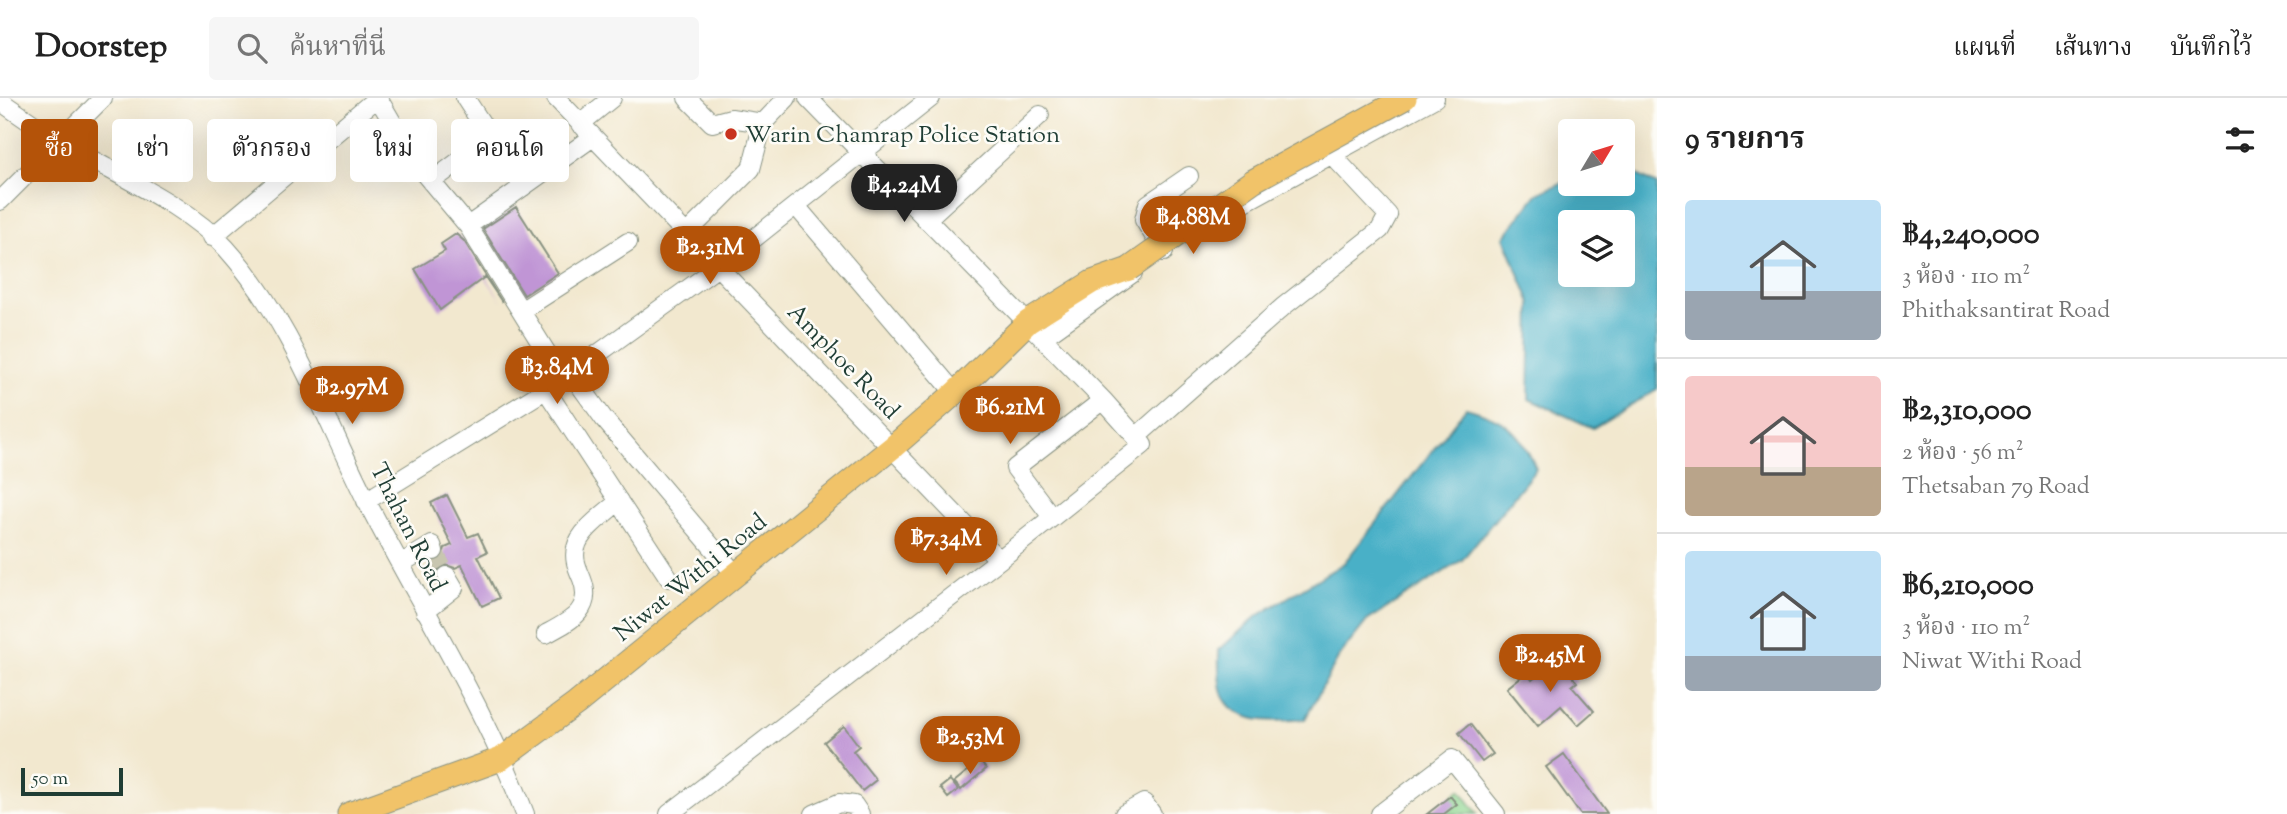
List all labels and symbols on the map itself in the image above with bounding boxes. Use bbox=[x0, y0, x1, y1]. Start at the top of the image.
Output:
place label: Warin Chamrap Police Station bbox=[745, 119, 1060, 153]
north arrow bbox=[1558, 119, 1634, 196]
marker: Warin Chamrap Police Station bbox=[723, 126, 739, 142]
pin: ฿4.24M bbox=[847, 164, 961, 224]
pin: ฿4.88M bbox=[1136, 197, 1250, 256]
pin: ฿2.31M bbox=[653, 226, 767, 286]
street label: Amphoe Road bbox=[778, 297, 907, 428]
pin: ฿3.84M bbox=[500, 346, 614, 406]
pin: ฿2.97M bbox=[295, 366, 409, 426]
pin: ฿6.21M bbox=[953, 386, 1067, 446]
street label: Thahan Road bbox=[360, 458, 454, 599]
street label: Niwat Withi Road bbox=[608, 506, 775, 651]
pin: ฿7.34M bbox=[889, 518, 1003, 577]
pin: ฿2.45M bbox=[1493, 634, 1607, 694]
pin: ฿2.53M bbox=[913, 716, 1027, 776]
scale bar bbox=[21, 765, 122, 797]

